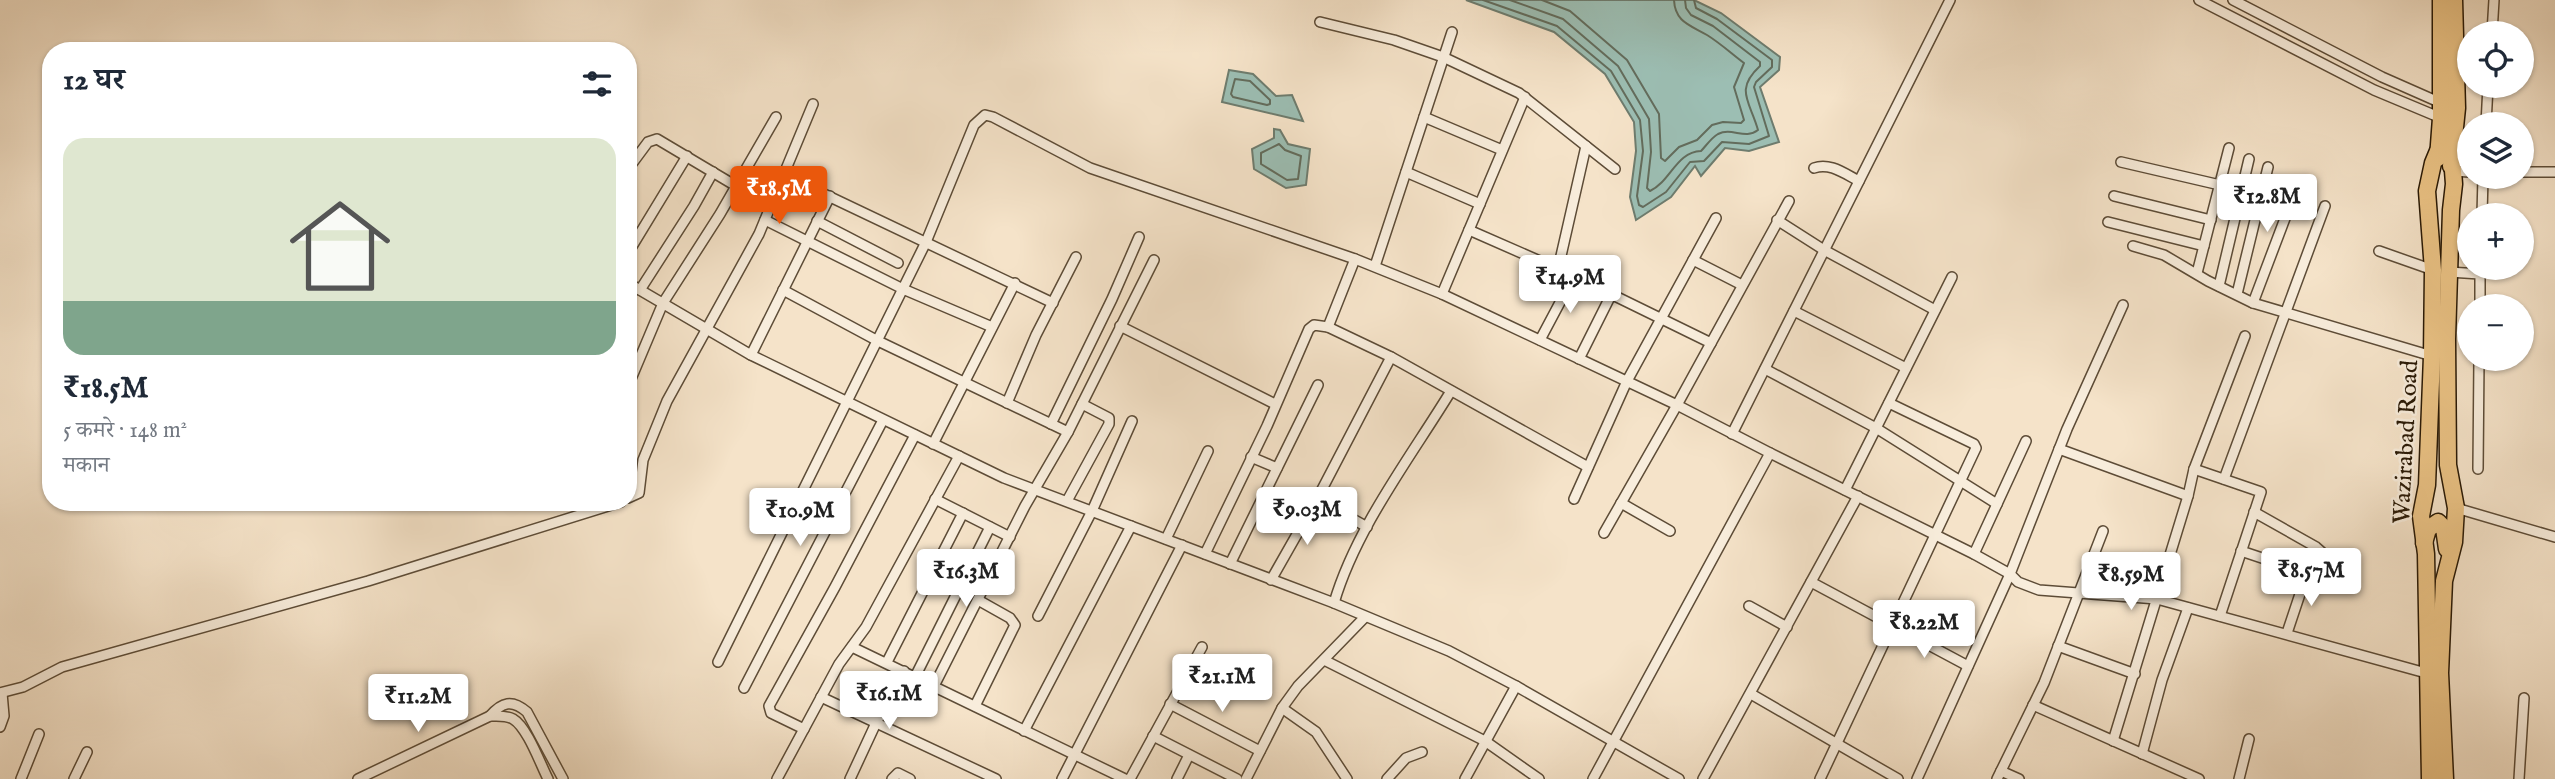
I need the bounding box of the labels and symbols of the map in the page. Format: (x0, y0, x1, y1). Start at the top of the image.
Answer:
pin: ₹18.5M (722, 166, 836, 226)
pin: ₹12.8M (2210, 174, 2324, 234)
pin: ₹14.9M (1513, 256, 1627, 315)
street label: Wazirabad Road (2387, 359, 2426, 525)
pin: ₹9.03M (1250, 488, 1364, 547)
pin: ₹10.9M (743, 489, 857, 548)
pin: ₹8.57M (2254, 548, 2368, 608)
pin: ₹16.3M (909, 550, 1023, 609)
pin: ₹8.59M (2074, 552, 2188, 612)
pin: ₹8.22M (1867, 600, 1981, 660)
pin: ₹21.1M (1165, 654, 1279, 714)
pin: ₹16.1M (832, 672, 946, 731)
pin: ₹11.2M (361, 674, 475, 734)

